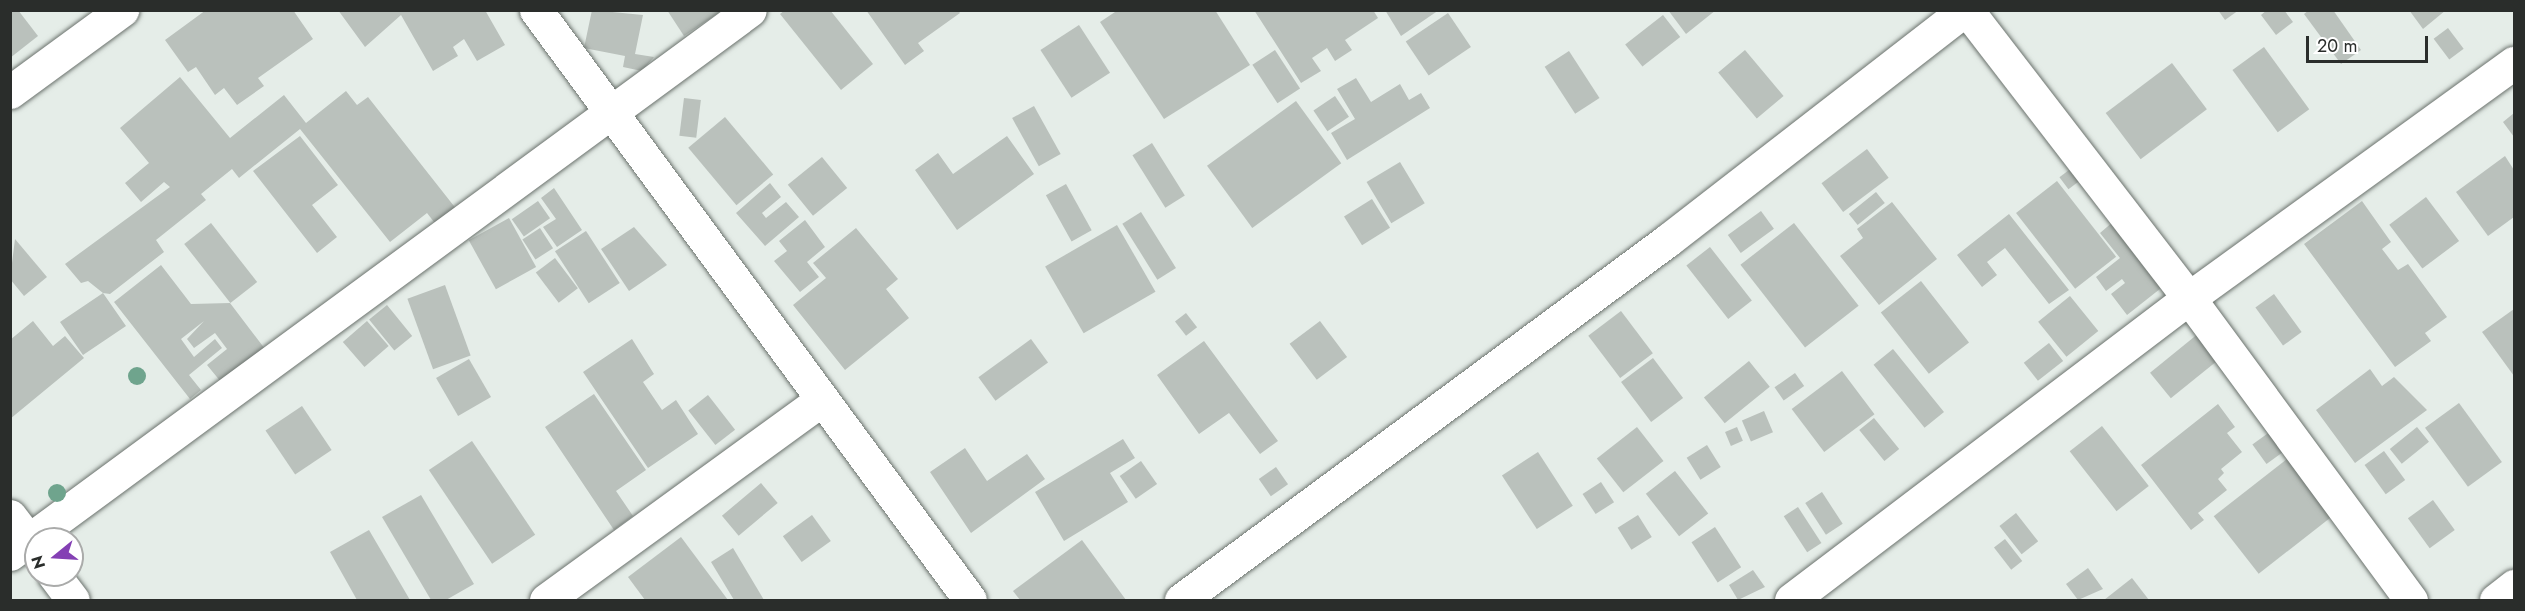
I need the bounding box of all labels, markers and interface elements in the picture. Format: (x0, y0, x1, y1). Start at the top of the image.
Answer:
scale bar (2309, 24, 2430, 62)
text: 20 m (2317, 33, 2357, 59)
north arrow (24, 527, 84, 587)
text: N (25, 552, 51, 572)

